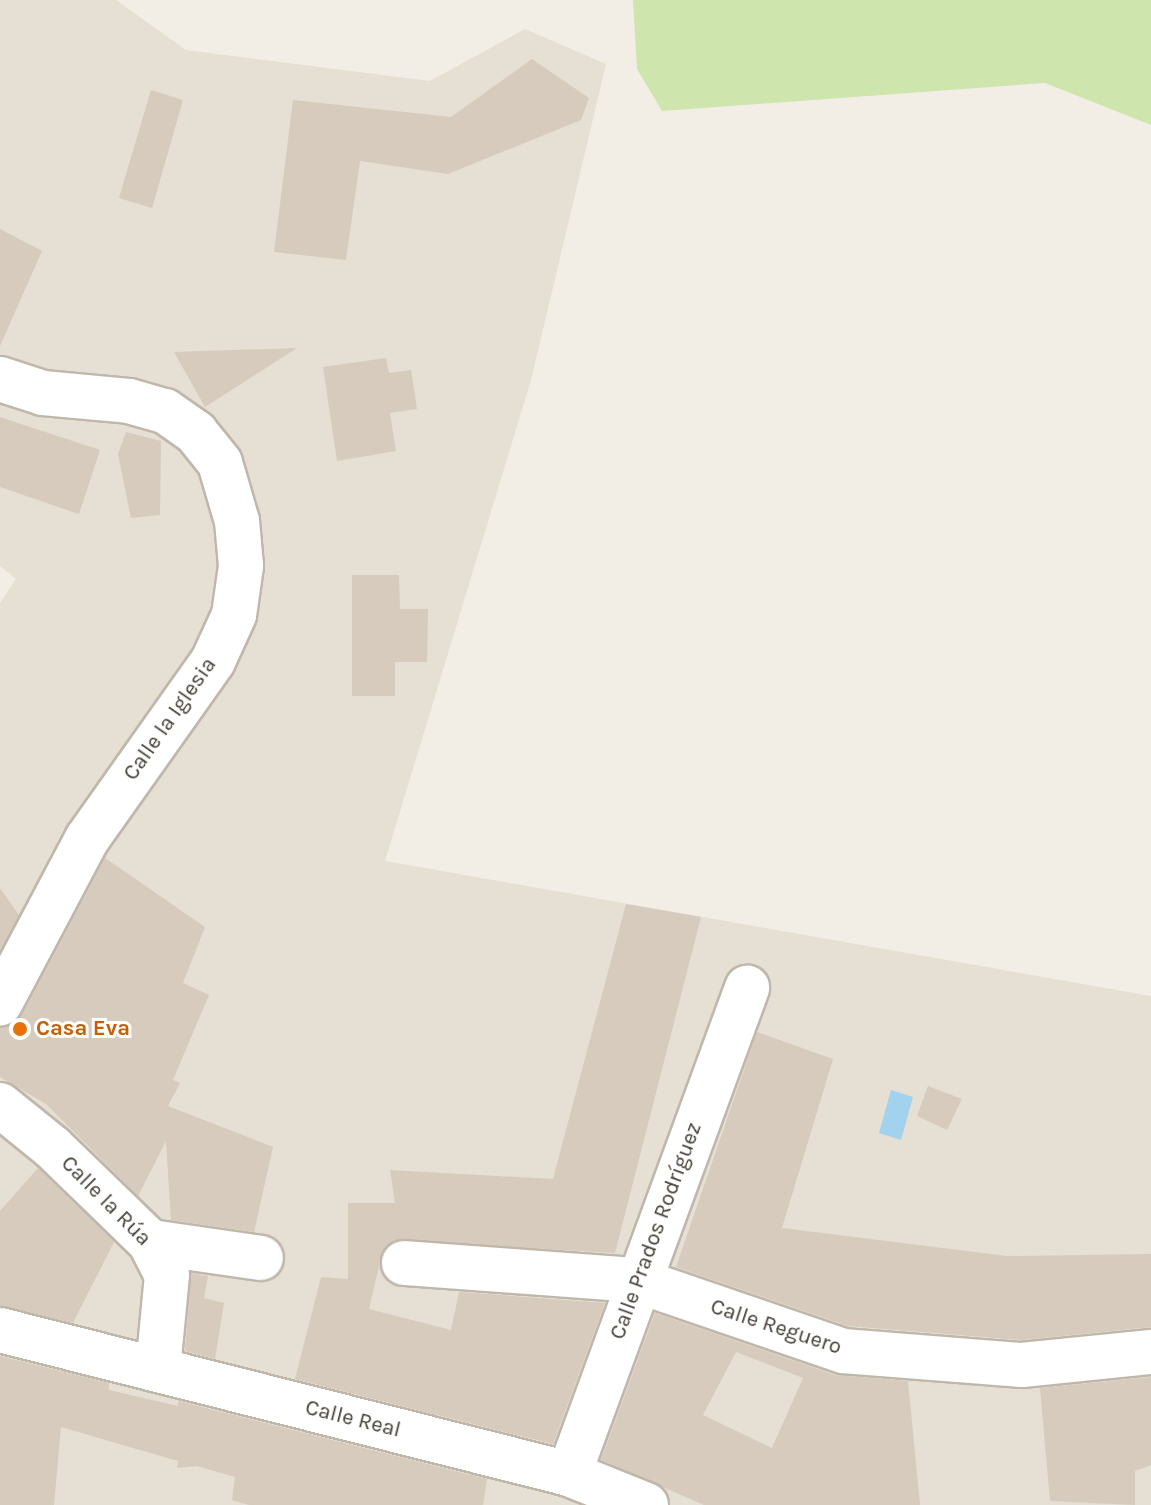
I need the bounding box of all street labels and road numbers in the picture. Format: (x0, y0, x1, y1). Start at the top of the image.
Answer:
street label: Calle la Iglesia (118, 652, 222, 786)
street label: Calle Prados Rodríguez (604, 1119, 708, 1343)
street label: Calle la Rúa (55, 1150, 157, 1252)
street label: Calle Reguero (707, 1293, 845, 1361)
street label: Calle Real (303, 1394, 403, 1444)

